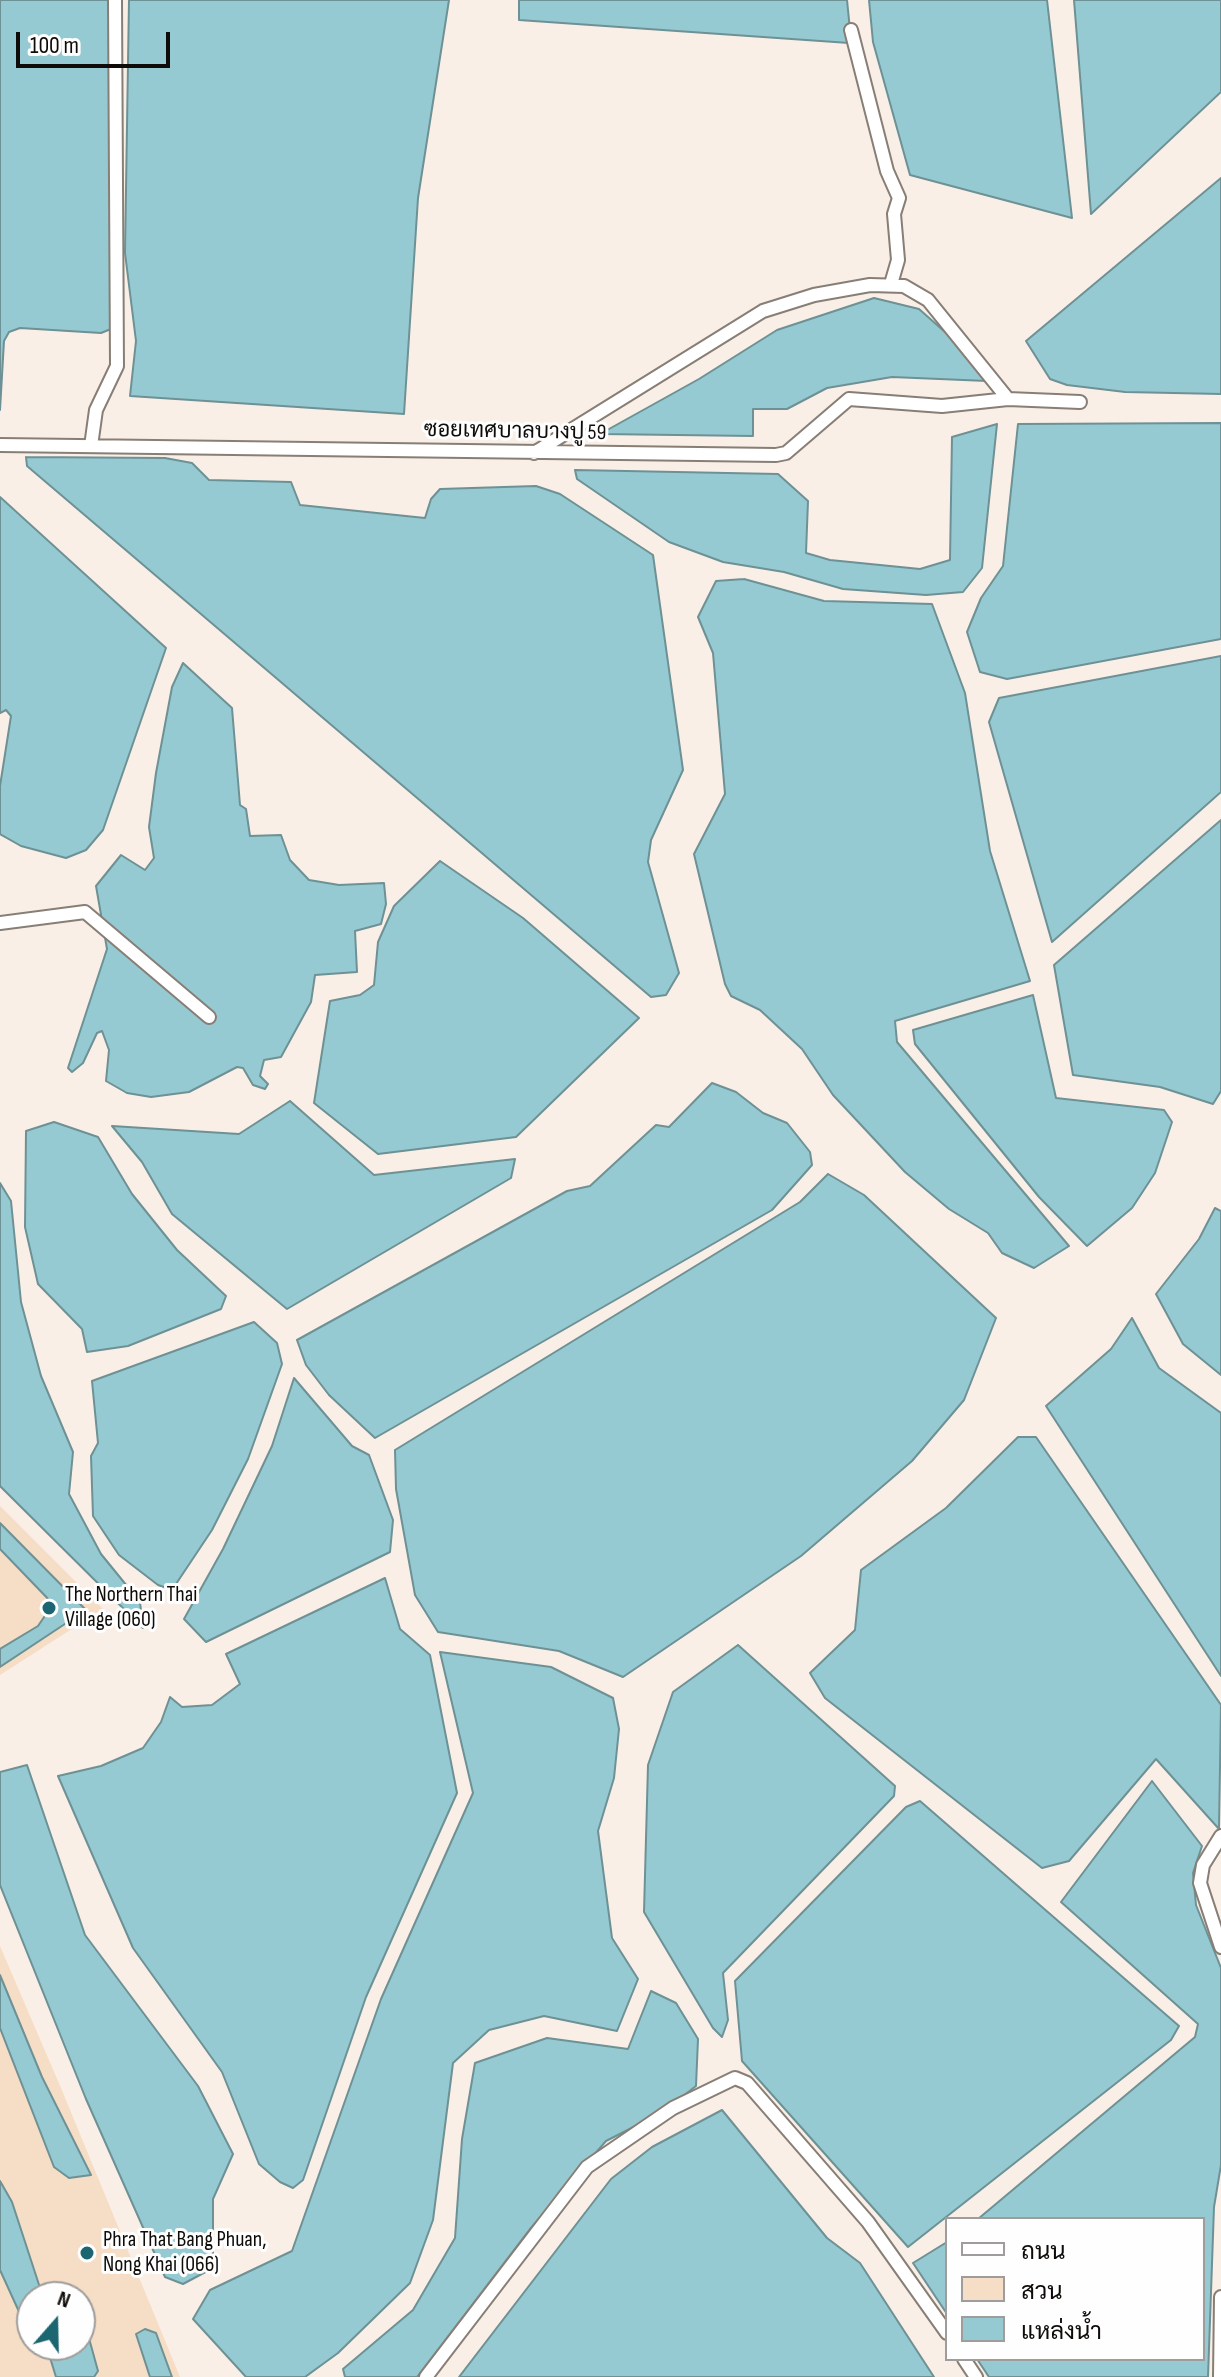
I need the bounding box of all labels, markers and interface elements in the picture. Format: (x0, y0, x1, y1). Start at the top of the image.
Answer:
scale bar (20, 16, 174, 66)
text: 100 m (30, 31, 79, 60)
street label: ซอยเทศบาลบางปู 59 (424, 417, 606, 447)
place label: The Northern Thai Village (060) (65, 1582, 197, 1634)
marker: The Northern Thai Village (060) (40, 1599, 58, 1617)
legend (945, 2217, 1205, 2361)
place label: Phra That Bang Phuan, Nong Khai (066) (103, 2227, 266, 2278)
text: ถนน (1021, 2237, 1066, 2266)
marker: Phra That Bang Phuan, Nong Khai (066) (78, 2244, 96, 2262)
text: สวน (1021, 2277, 1063, 2306)
north arrow (16, 2281, 96, 2361)
text: N (54, 2285, 74, 2315)
text: แหล่งน้ำ (1021, 2317, 1102, 2346)

